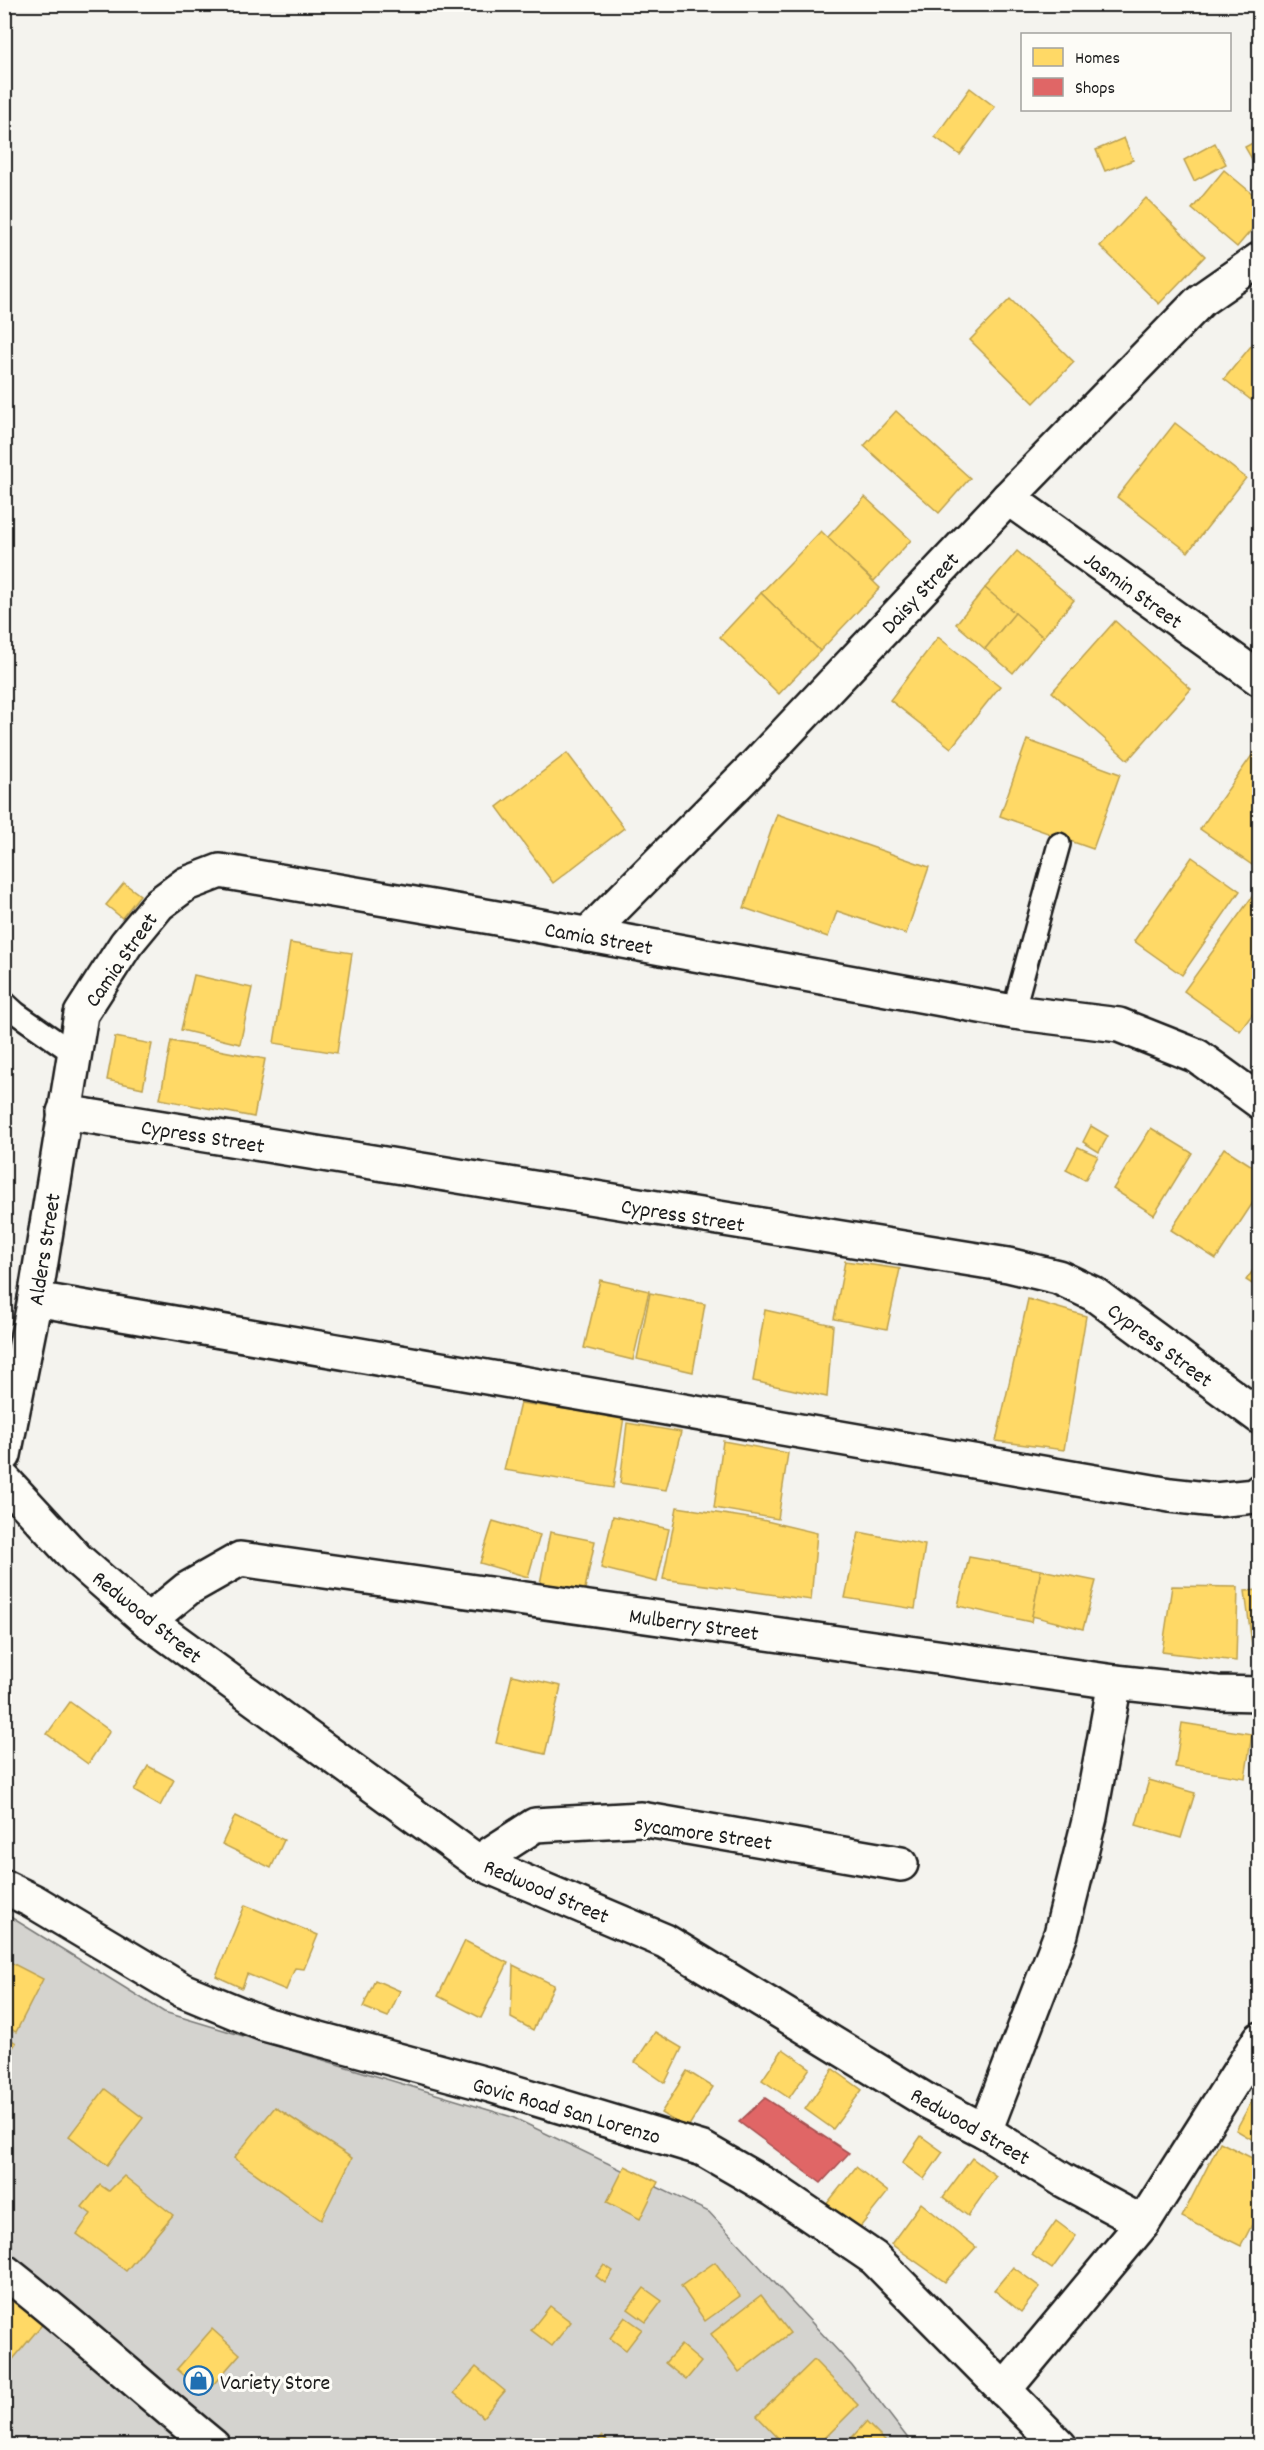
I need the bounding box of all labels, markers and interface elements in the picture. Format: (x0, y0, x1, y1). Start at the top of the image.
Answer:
legend (1021, 33, 1231, 111)
text: Homes (1075, 47, 1120, 72)
text: Shops (1075, 77, 1115, 102)
street label: Jasmin Street (1076, 545, 1188, 638)
street label: Daisy Street (875, 546, 968, 642)
street label: Camia Street (79, 907, 167, 1015)
street label: Camia Street (542, 916, 655, 965)
street label: Cypress Street (138, 1113, 267, 1164)
street label: Alders Street (22, 1191, 71, 1308)
street label: Cypress Street (618, 1192, 747, 1243)
street label: Cypress Street (1100, 1297, 1218, 1397)
street label: Redwood Street (84, 1565, 207, 1673)
street label: Mulberry Street (627, 1602, 760, 1651)
street label: Sycamore Street (632, 1810, 774, 1860)
street label: Redwood Street (478, 1853, 613, 1934)
street label: Govic Road San Lorenzo (468, 2071, 664, 2154)
street label: Redwood Street (904, 2081, 1035, 2175)
shop icon: Variety Store (183, 2365, 215, 2397)
place label: Variety Store (220, 2369, 330, 2400)

